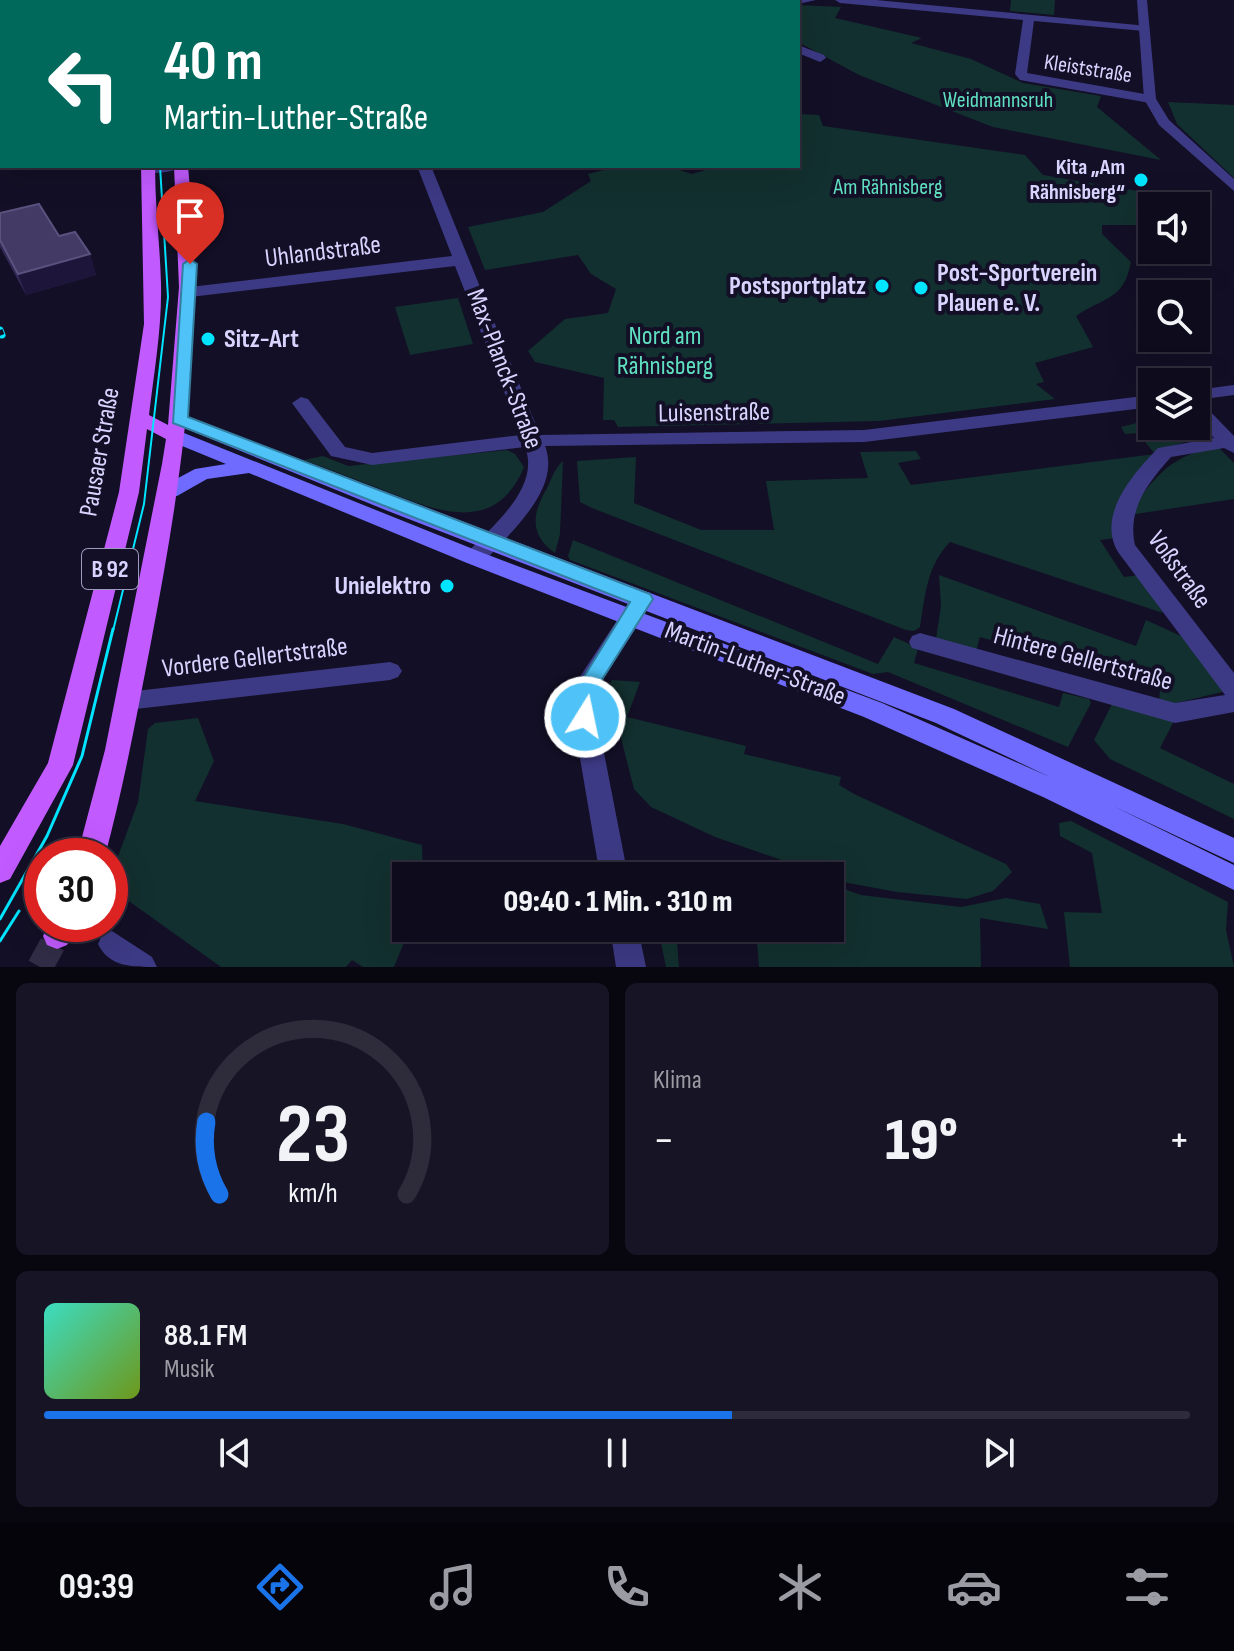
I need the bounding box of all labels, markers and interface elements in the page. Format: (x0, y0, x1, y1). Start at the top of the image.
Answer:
text: 40 m (164, 29, 263, 96)
icon: left (32, 32, 136, 136)
street label: Kleiststraße (1042, 49, 1134, 89)
park label: Weidmannsruh (943, 87, 1053, 114)
text: Martin-Luther-Straße (164, 97, 428, 140)
place label: Kita „Am Rähnisberg“ (1029, 154, 1125, 206)
marker: Kita „Am Rähnisberg“ (1132, 171, 1150, 189)
park label: Am Rähnisberg (832, 174, 943, 201)
pin (156, 182, 224, 264)
map controls (1138, 192, 1210, 440)
button: sound (1138, 192, 1210, 264)
icon: arrive (168, 194, 212, 238)
street label: Uhlandstraße (263, 230, 383, 274)
place label: Post-Sportverein Plauen e. V. (937, 258, 1097, 319)
place label: Postsportplatz (729, 271, 866, 302)
marker: Postsportplatz (873, 277, 891, 295)
marker: Post-Sportverein Plauen e. V. (912, 279, 930, 297)
button: search (1138, 280, 1210, 352)
street label: Max-Planck-Straße (459, 285, 549, 453)
park label: Nord am Rähnisberg (617, 321, 713, 382)
place label: Sitz-Art (224, 324, 299, 355)
marker: Sitz-Art (199, 330, 217, 348)
button: layers (1138, 368, 1210, 440)
street label: Pausaer Straße (73, 385, 127, 519)
street label: Luisenstraße (658, 397, 770, 429)
street label: Voßstraße (1141, 525, 1217, 615)
road number: B 92 (82, 549, 138, 589)
place label: Unielektro (334, 571, 431, 602)
marker: Unielektro (438, 577, 456, 595)
street label: Martin-Luther-Straße (660, 615, 850, 713)
street label: Hintere Gellertstraße (990, 620, 1176, 698)
street label: Vordere Gellertstraße (161, 631, 349, 685)
position arrow (543, 675, 627, 759)
speed limit sign: 30 (24, 838, 128, 942)
text: 09:40 · 1 Min. · 310 m (504, 884, 732, 920)
text: Klima (653, 1065, 702, 1096)
text: 23 (276, 1086, 349, 1186)
text: 19° (885, 1105, 958, 1177)
text: − (653, 1114, 675, 1167)
text: + (1168, 1114, 1190, 1167)
text: km/h (288, 1176, 337, 1211)
text: 88.1 FM (164, 1318, 247, 1354)
text: Musik (164, 1354, 214, 1385)
icon: previous (213, 1431, 257, 1475)
icon: pause (595, 1431, 639, 1475)
icon: next (977, 1431, 1021, 1475)
icon: directions (252, 1559, 308, 1615)
icon: music (425, 1559, 481, 1615)
icon: phone (599, 1559, 655, 1615)
icon: climate (772, 1559, 828, 1615)
icon: car (946, 1559, 1002, 1615)
icon: filters (1119, 1559, 1175, 1615)
text: 09:39 (59, 1566, 134, 1609)

